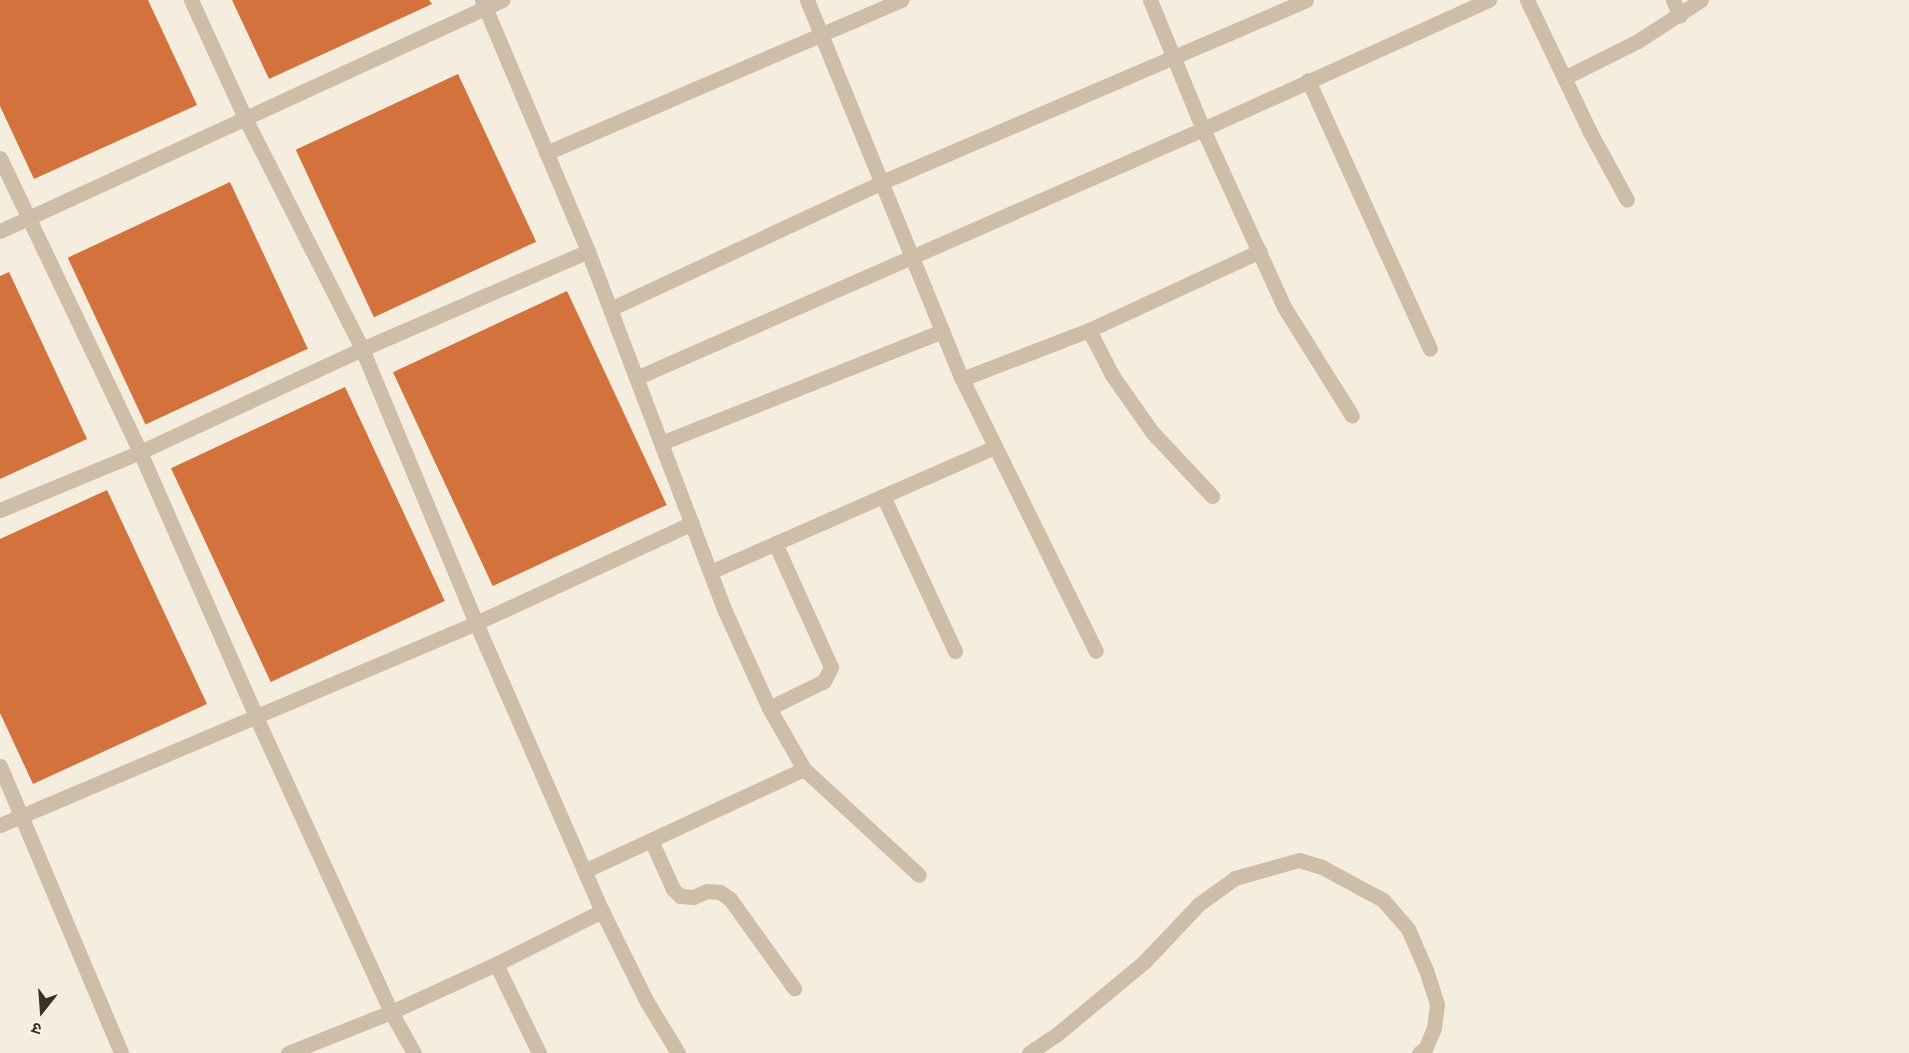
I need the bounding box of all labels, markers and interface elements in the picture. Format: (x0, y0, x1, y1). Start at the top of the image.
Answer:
north arrow (12, 981, 72, 1041)
text: उ (29, 1018, 44, 1039)

